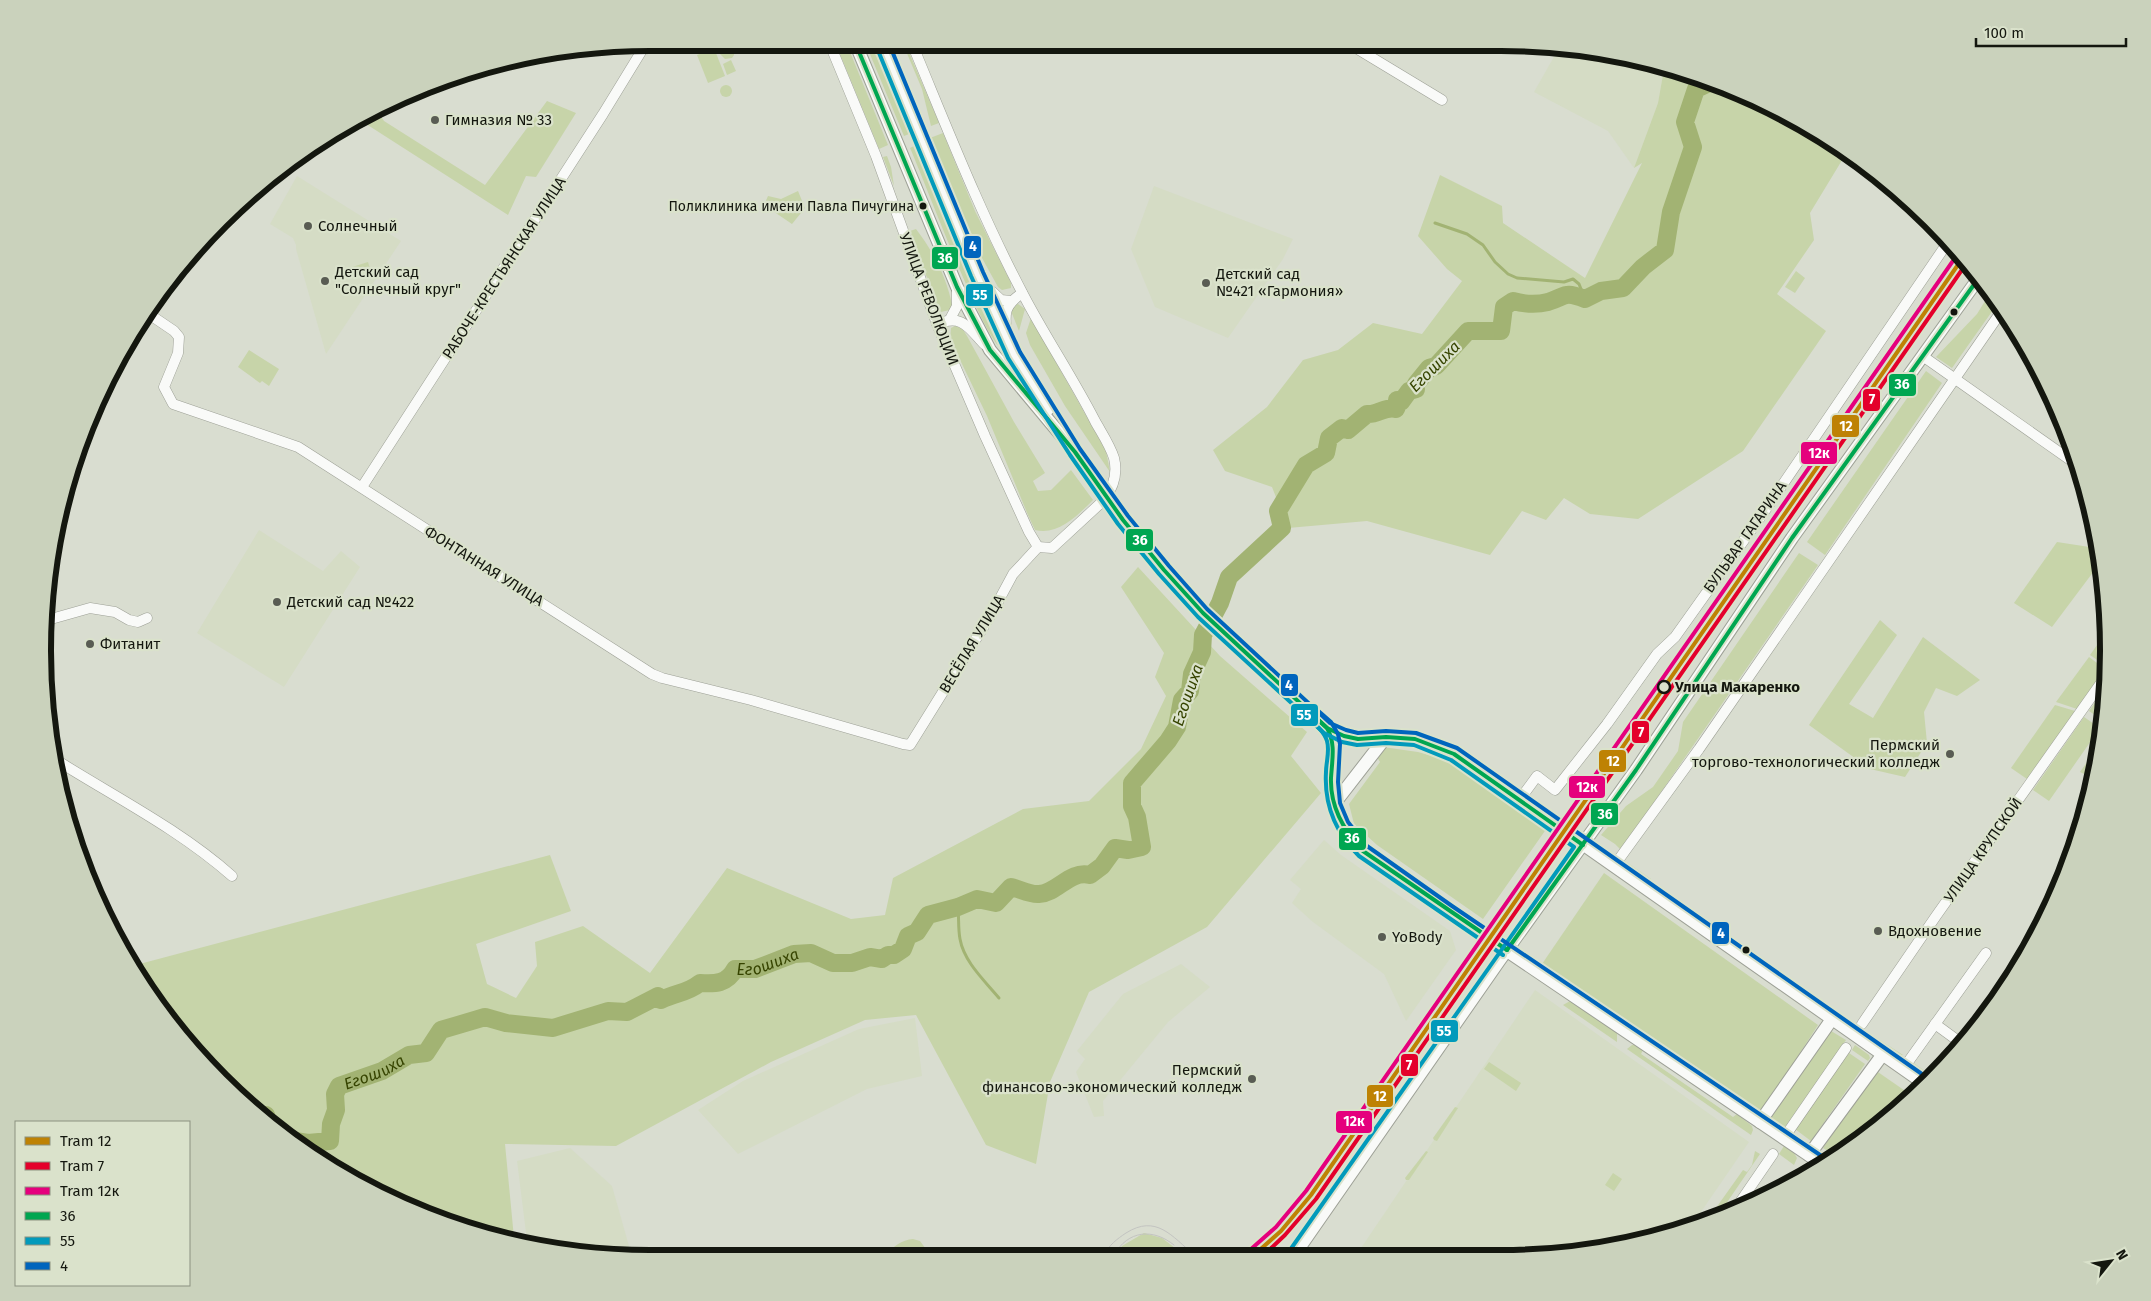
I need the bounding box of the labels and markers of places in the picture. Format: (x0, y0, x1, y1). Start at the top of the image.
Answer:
place label: Гимназия № 33 (445, 111, 552, 129)
marker: Гимназия № 33 (429, 114, 441, 126)
place label: Поликлиника имени Павла Пичугина (668, 198, 914, 215)
marker: Поликлиника имени Павла Пичугина (918, 201, 928, 211)
place label: Солнечный (318, 217, 398, 235)
marker: Солнечный (302, 220, 314, 232)
place label: Детский сад "Солнечный круг" (334, 263, 461, 298)
place label: Детский сад №421 «Гармония» (1215, 265, 1343, 300)
marker: Детский сад "Солнечный круг" (319, 275, 331, 287)
marker: Детский сад №421 «Гармония» (1200, 277, 1212, 289)
unlabelled marker (1949, 307, 1959, 317)
place label: Детский сад №422 (286, 593, 414, 611)
marker: Детский сад №422 (271, 596, 283, 608)
place label: Фитанит (100, 635, 161, 653)
marker: Фитанит (84, 638, 96, 650)
place label: Улица Макаренко (1674, 678, 1800, 696)
marker: Улица Макаренко (1657, 680, 1671, 694)
place label: Пермский торгово-технологический колледж (1692, 736, 1940, 771)
marker: Пермский торгово-технологический колледж (1944, 748, 1956, 760)
place label: Вдохновение (1888, 922, 1982, 940)
marker: Вдохновение (1872, 925, 1884, 937)
place label: YoBody (1392, 928, 1443, 946)
marker: YoBody (1376, 931, 1388, 943)
unlabelled marker (1741, 945, 1751, 955)
place label: Пермский финансово-экономический колледж (982, 1061, 1242, 1096)
marker: Пермский финансово-экономический колледж (1246, 1073, 1258, 1085)

